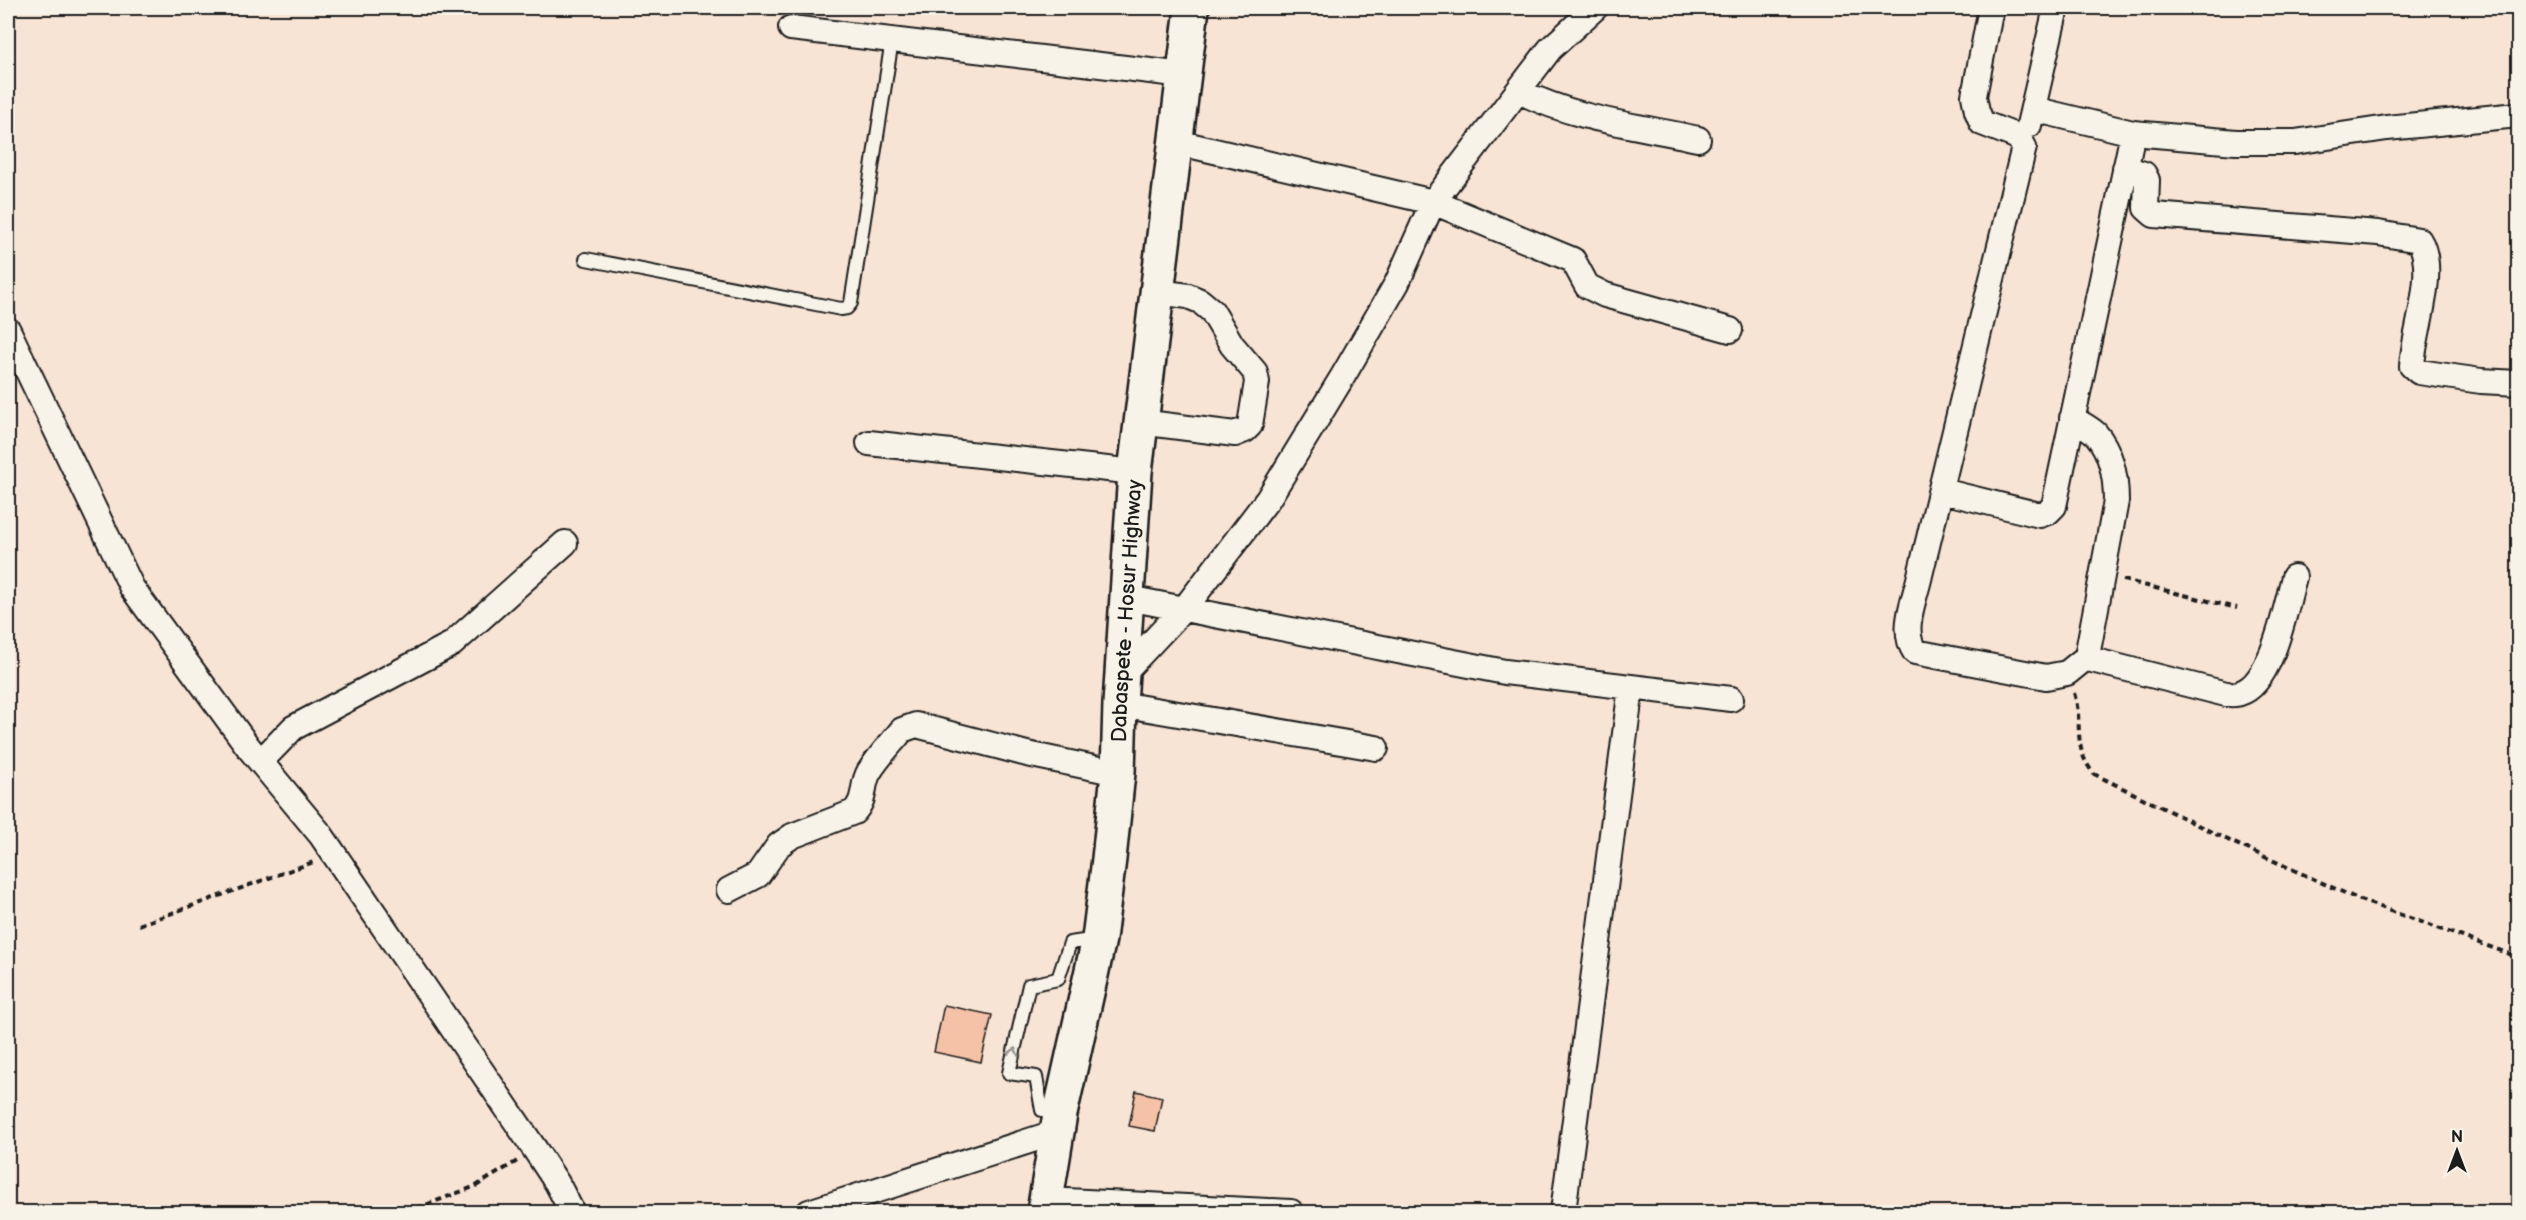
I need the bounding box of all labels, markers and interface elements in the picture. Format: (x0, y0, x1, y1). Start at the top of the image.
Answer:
street label: Dabaspete - Hosur Highway (1107, 478, 1148, 743)
one-way arrow (1006, 1047, 1019, 1057)
north arrow (2427, 1121, 2487, 1181)
text: N (2451, 1128, 2463, 1147)

